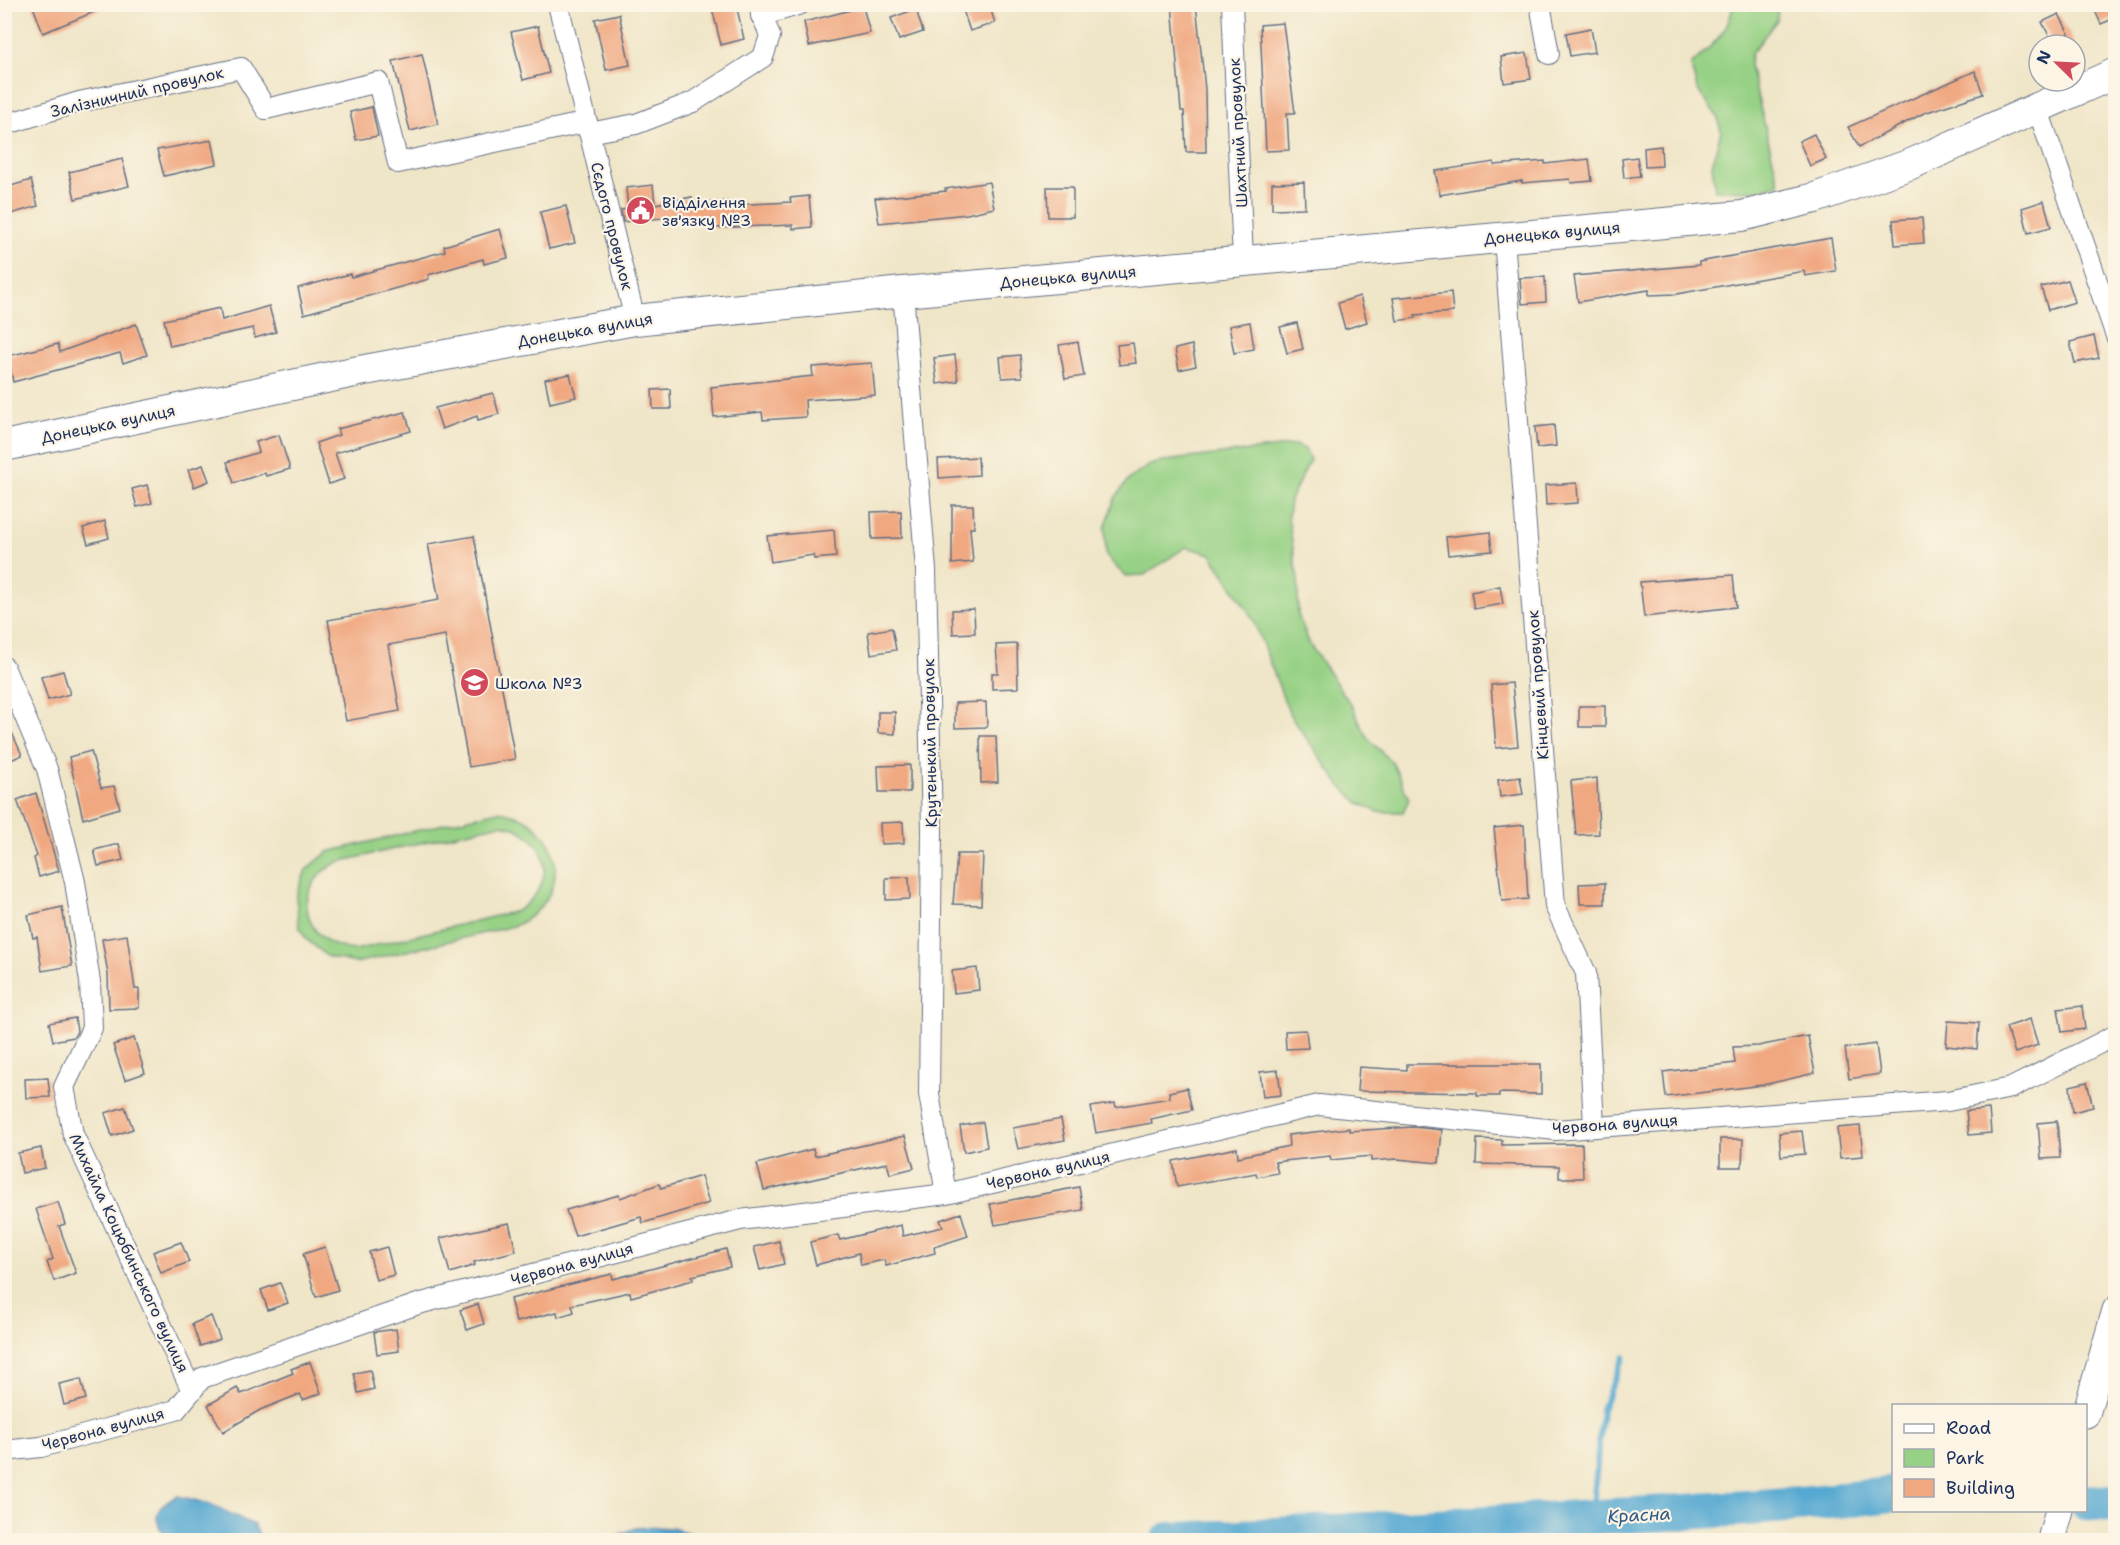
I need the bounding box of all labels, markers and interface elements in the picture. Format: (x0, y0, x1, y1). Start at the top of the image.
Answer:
north arrow (2027, 33, 2087, 93)
text: N (2032, 47, 2056, 67)
street label: Шахтний провулок (1224, 57, 1252, 208)
street label: Залізничний провулок (48, 62, 226, 122)
street label: Сєдого провулок (586, 160, 638, 293)
place label: Відділення зв'язку №3 (662, 192, 751, 231)
public building icon: Відділення зв'язку №3 (625, 195, 657, 227)
street label: Донецька вулиця (1483, 217, 1621, 249)
street label: Донецька вулиця (999, 261, 1137, 293)
street label: Донецька вулиця (516, 308, 654, 352)
street label: Донецька вулиця (39, 399, 177, 449)
street label: Кінцевий провулок (1522, 609, 1554, 761)
street label: Крутенький провулок (918, 658, 942, 828)
school or university icon: Школа №3 (458, 667, 490, 699)
place label: Школа №3 (495, 673, 583, 694)
street label: Червона вулиця (1551, 1109, 1679, 1139)
street label: Михайла Коцюбинського вулиця (64, 1130, 194, 1376)
street label: Червона вулиця (984, 1146, 1112, 1194)
street label: Червона вулиця (508, 1238, 636, 1290)
street label: Червона вулиця (39, 1403, 167, 1455)
legend (1892, 1404, 2087, 1512)
text: Road (1946, 1416, 1991, 1440)
text: Park (1946, 1446, 1985, 1470)
text: Building (1946, 1476, 2015, 1500)
water label: Красна (1607, 1501, 1671, 1529)

